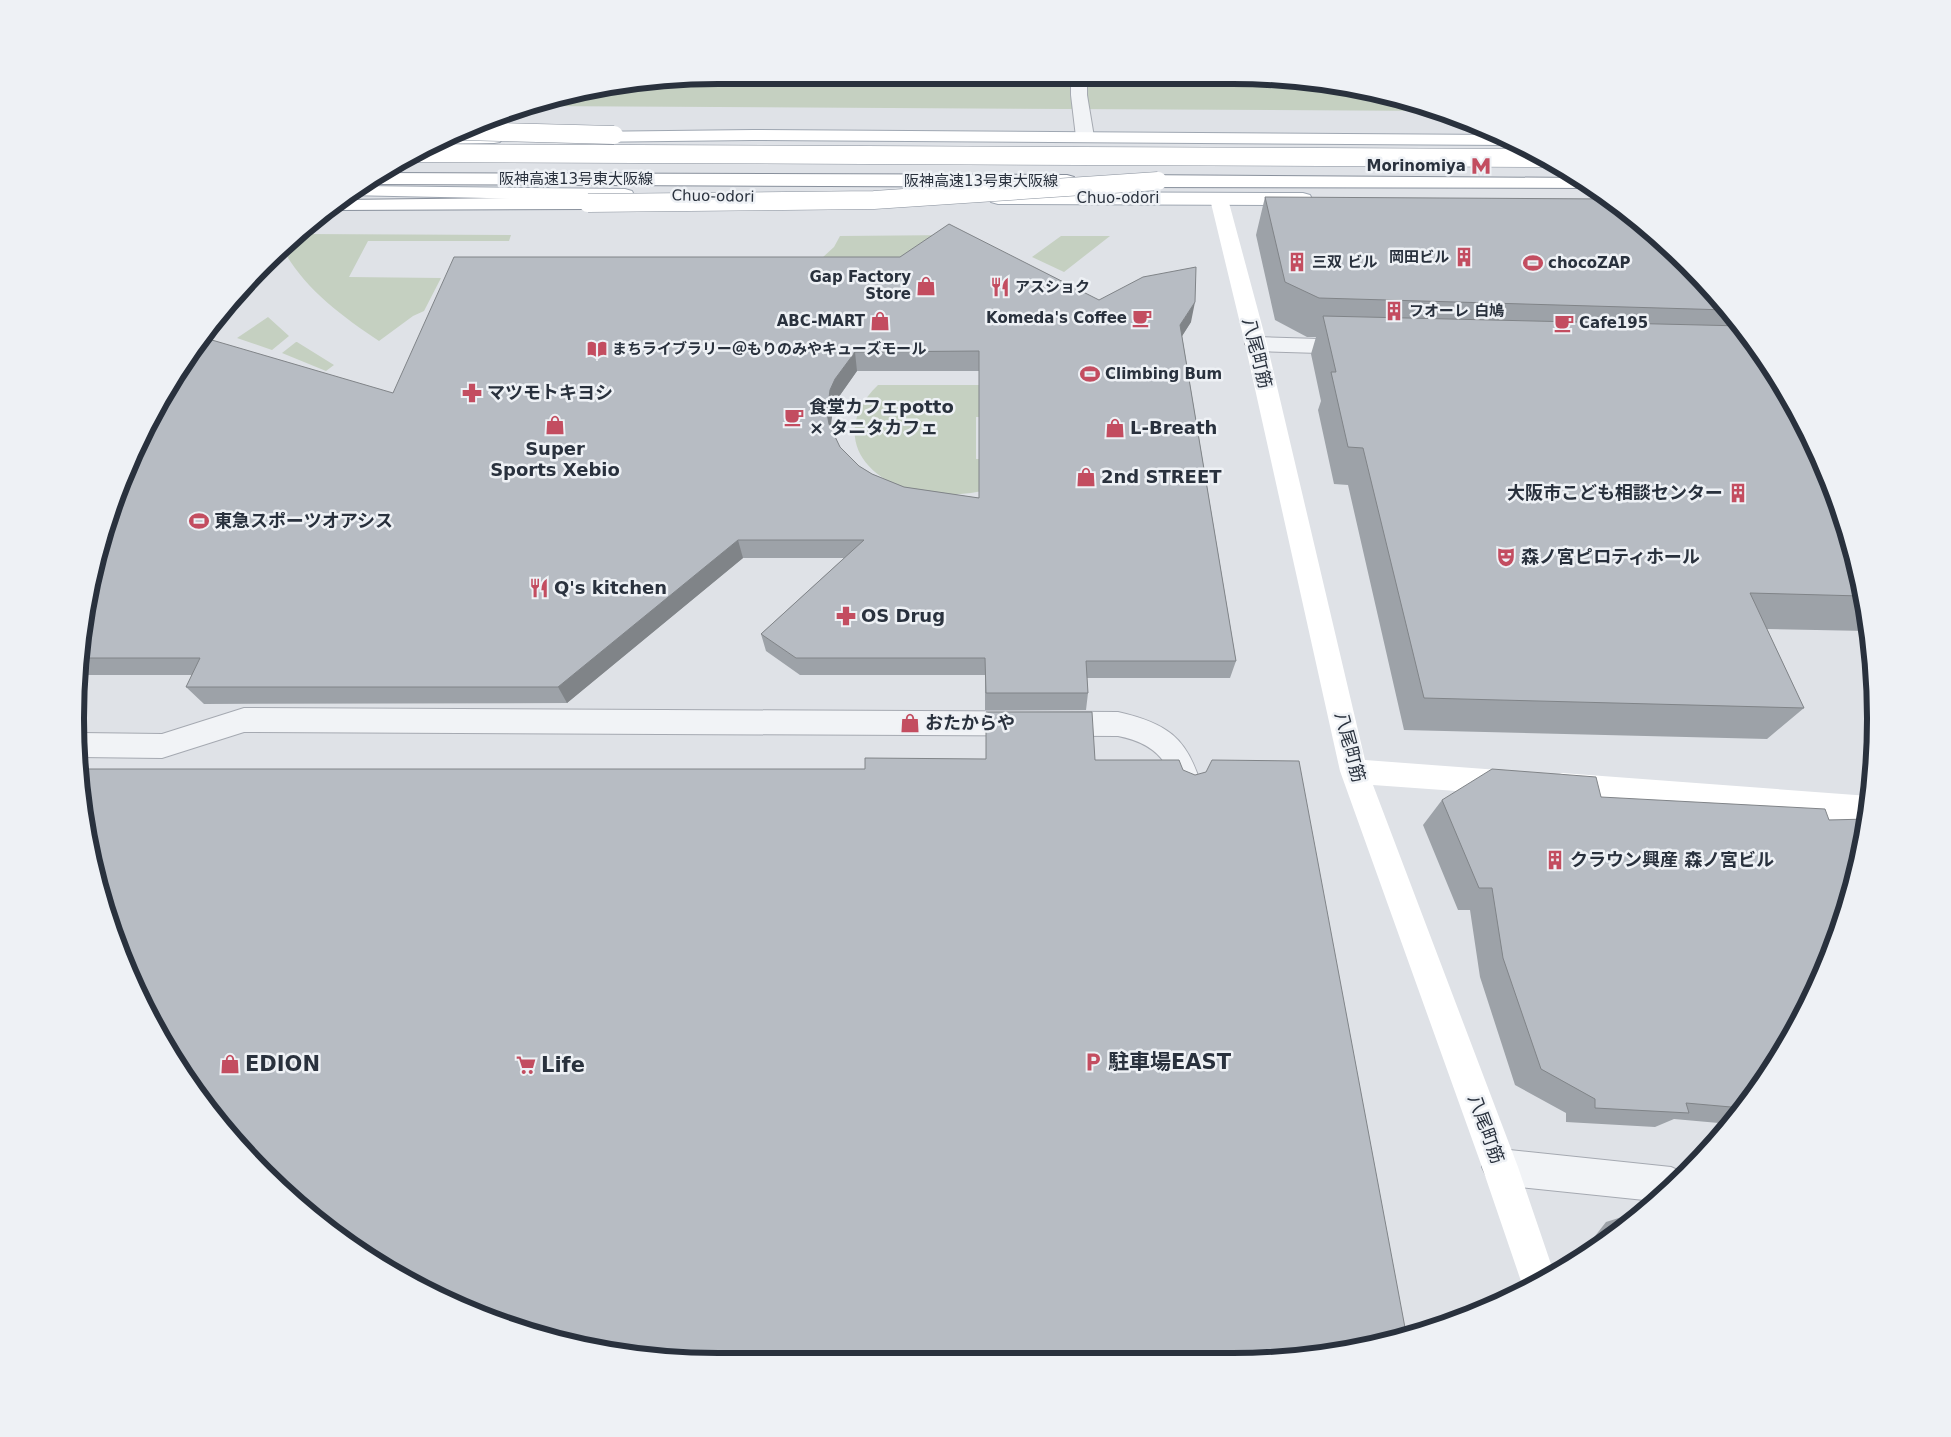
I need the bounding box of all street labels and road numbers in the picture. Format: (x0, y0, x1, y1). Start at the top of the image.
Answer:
street label: 阪神高速13号東大阪線 (499, 170, 653, 188)
street label: 阪神高速13号東大阪線 (904, 172, 1058, 190)
street label: Chuo-odori (671, 186, 755, 206)
street label: Chuo-odori (1077, 189, 1159, 207)
street label: 八尾町筋 (1239, 315, 1276, 390)
street label: 八尾町筋 (1331, 709, 1370, 784)
street label: 八尾町筋 (1464, 1091, 1509, 1166)

